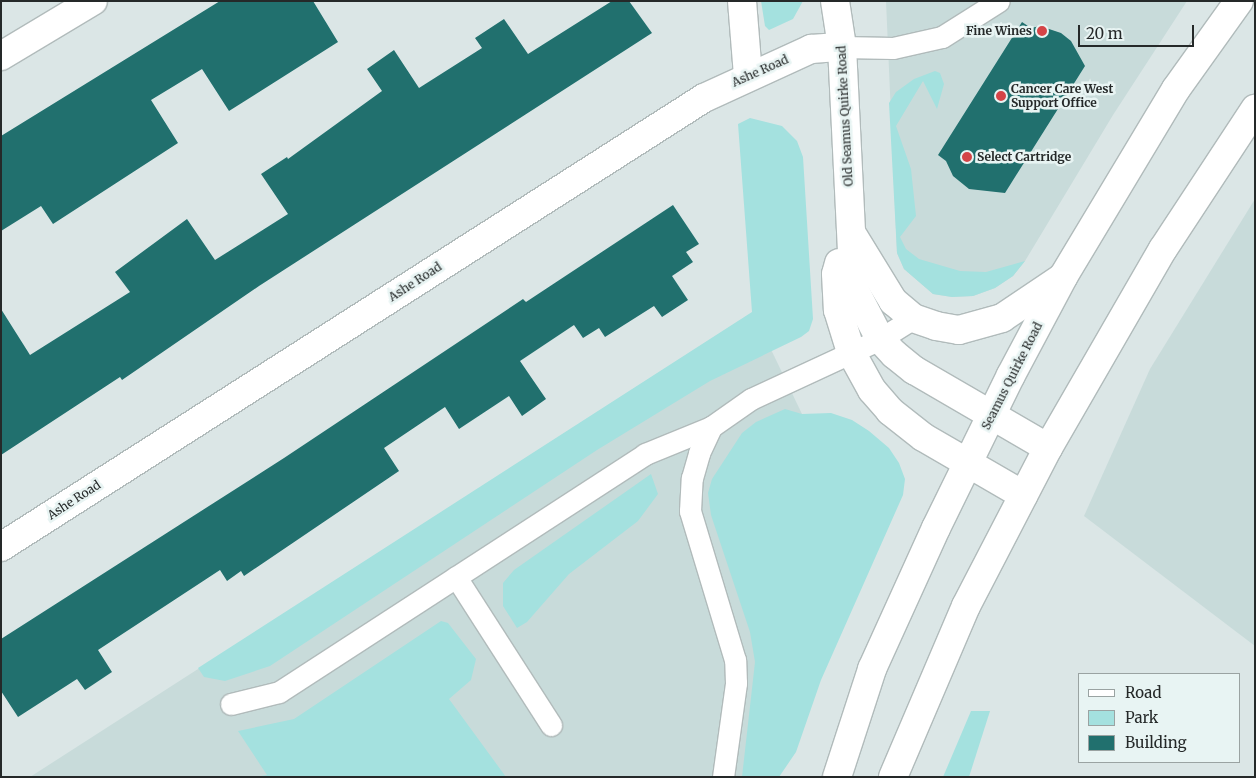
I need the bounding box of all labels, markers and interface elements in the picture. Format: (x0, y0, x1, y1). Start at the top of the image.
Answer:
scale bar (1081, 15, 1197, 47)
place label: Fine Wines (966, 24, 1032, 38)
text: 20 m (1086, 24, 1123, 43)
marker: Fine Wines (1036, 25, 1048, 37)
street label: Old Seamus Quirke Road (834, 45, 856, 187)
street label: Ashe Road (729, 52, 791, 90)
place label: Cancer Care West Support Office (1011, 82, 1113, 110)
marker: Cancer Care West Support Office (995, 90, 1007, 102)
place label: Select Cartridge (977, 150, 1071, 164)
marker: Select Cartridge (961, 151, 973, 163)
street label: Ashe Road (386, 260, 444, 304)
street label: Seamus Quirke Road (979, 320, 1045, 432)
street label: Ashe Road (45, 478, 103, 522)
legend (1078, 673, 1241, 763)
text: Road (1125, 683, 1161, 702)
text: Park (1125, 708, 1158, 727)
text: Building (1125, 733, 1187, 752)

